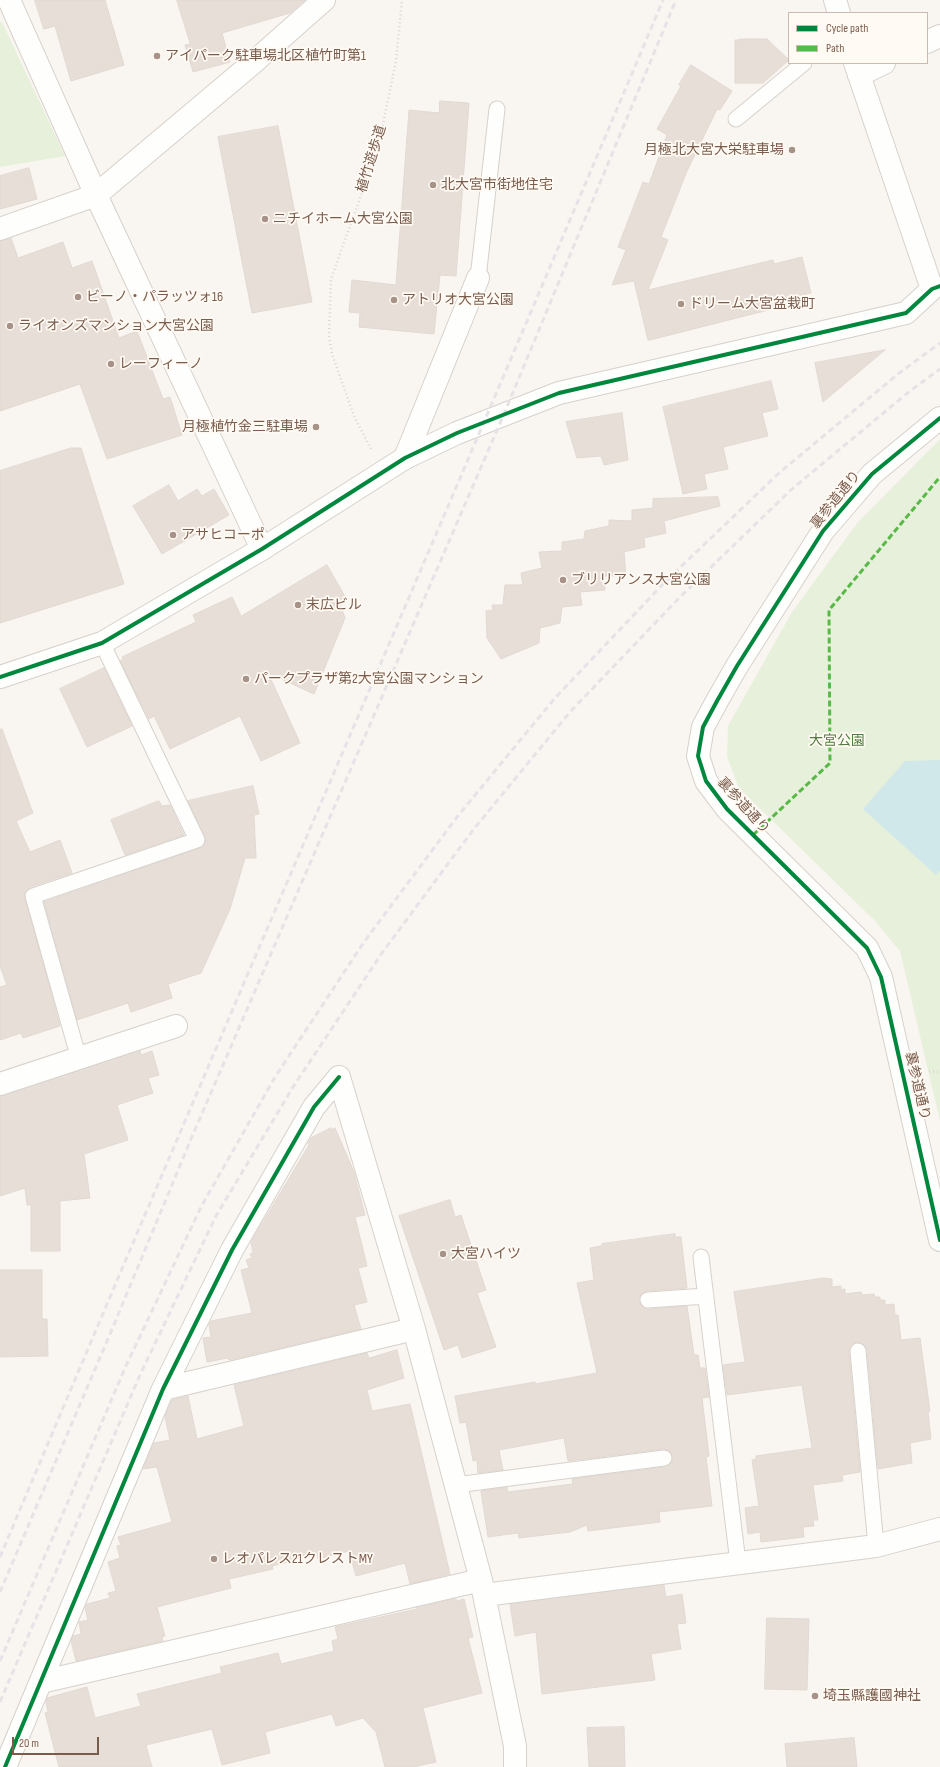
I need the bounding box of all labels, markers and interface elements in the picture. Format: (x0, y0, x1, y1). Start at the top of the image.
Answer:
legend (788, 12, 928, 64)
text: Cycle path (826, 21, 868, 36)
text: Path (826, 41, 844, 56)
place label: アイパーク駐車場北区植竹町第1 (165, 48, 366, 64)
marker: アイパーク駐車場北区植竹町第1 (152, 51, 162, 61)
street label: 植竹遊歩道 (354, 123, 390, 195)
place label: 月極北大宮大栄駐車場 (644, 142, 784, 158)
marker: 月極北大宮大栄駐車場 (787, 145, 797, 155)
place label: 北大宮市街地住宅 (441, 177, 553, 193)
marker: 北大宮市街地住宅 (428, 180, 438, 190)
place label: ニチイホーム大宮公園 (273, 211, 413, 227)
marker: ニチイホーム大宮公園 (260, 214, 270, 224)
place label: ビーノ・パラッツォ16 (86, 289, 223, 305)
marker: ビーノ・パラッツォ16 (73, 292, 83, 302)
place label: アトリオ大宮公園 (402, 292, 514, 308)
marker: アトリオ大宮公園 (389, 295, 399, 305)
place label: ドリーム大宮盆栽町 (689, 296, 815, 312)
marker: ドリーム大宮盆栽町 (676, 299, 686, 309)
place label: ライオンズマンション大宮公園 (18, 318, 214, 334)
marker: ライオンズマンション大宮公園 (5, 321, 15, 331)
place label: レーフィーノ (119, 356, 203, 372)
marker: レーフィーノ (106, 359, 116, 369)
place label: 月極植竹金三駐車場 (182, 419, 308, 435)
marker: 月極植竹金三駐車場 (311, 422, 321, 432)
street label: 裏参道通り (807, 468, 865, 532)
place label: アサヒコーポ (181, 527, 265, 543)
marker: アサヒコーポ (168, 530, 178, 540)
place label: ブリリアンス大宮公園 (571, 572, 711, 588)
marker: ブリリアンス大宮公園 (558, 575, 568, 585)
place label: 末広ビル (306, 597, 362, 613)
marker: 末広ビル (293, 600, 303, 610)
place label: パークプラザ第2大宮公園マンション (254, 671, 484, 687)
marker: パークプラザ第2大宮公園マンション (241, 674, 251, 684)
park label: 大宮公園 (809, 733, 865, 749)
street label: 裏参道通り (713, 774, 773, 838)
street label: 裏参道通り (901, 1050, 933, 1122)
place label: 大宮ハイツ (451, 1246, 521, 1262)
marker: 大宮ハイツ (438, 1249, 448, 1259)
place label: レオパレス21クレストMY (222, 1551, 373, 1567)
marker: レオパレス21クレストMY (209, 1554, 219, 1564)
place label: 埼玉縣護國神社 (823, 1688, 921, 1704)
marker: 埼玉縣護國神社 (810, 1691, 820, 1701)
scale bar (14, 1729, 101, 1755)
text: 20 m (19, 1736, 39, 1751)

